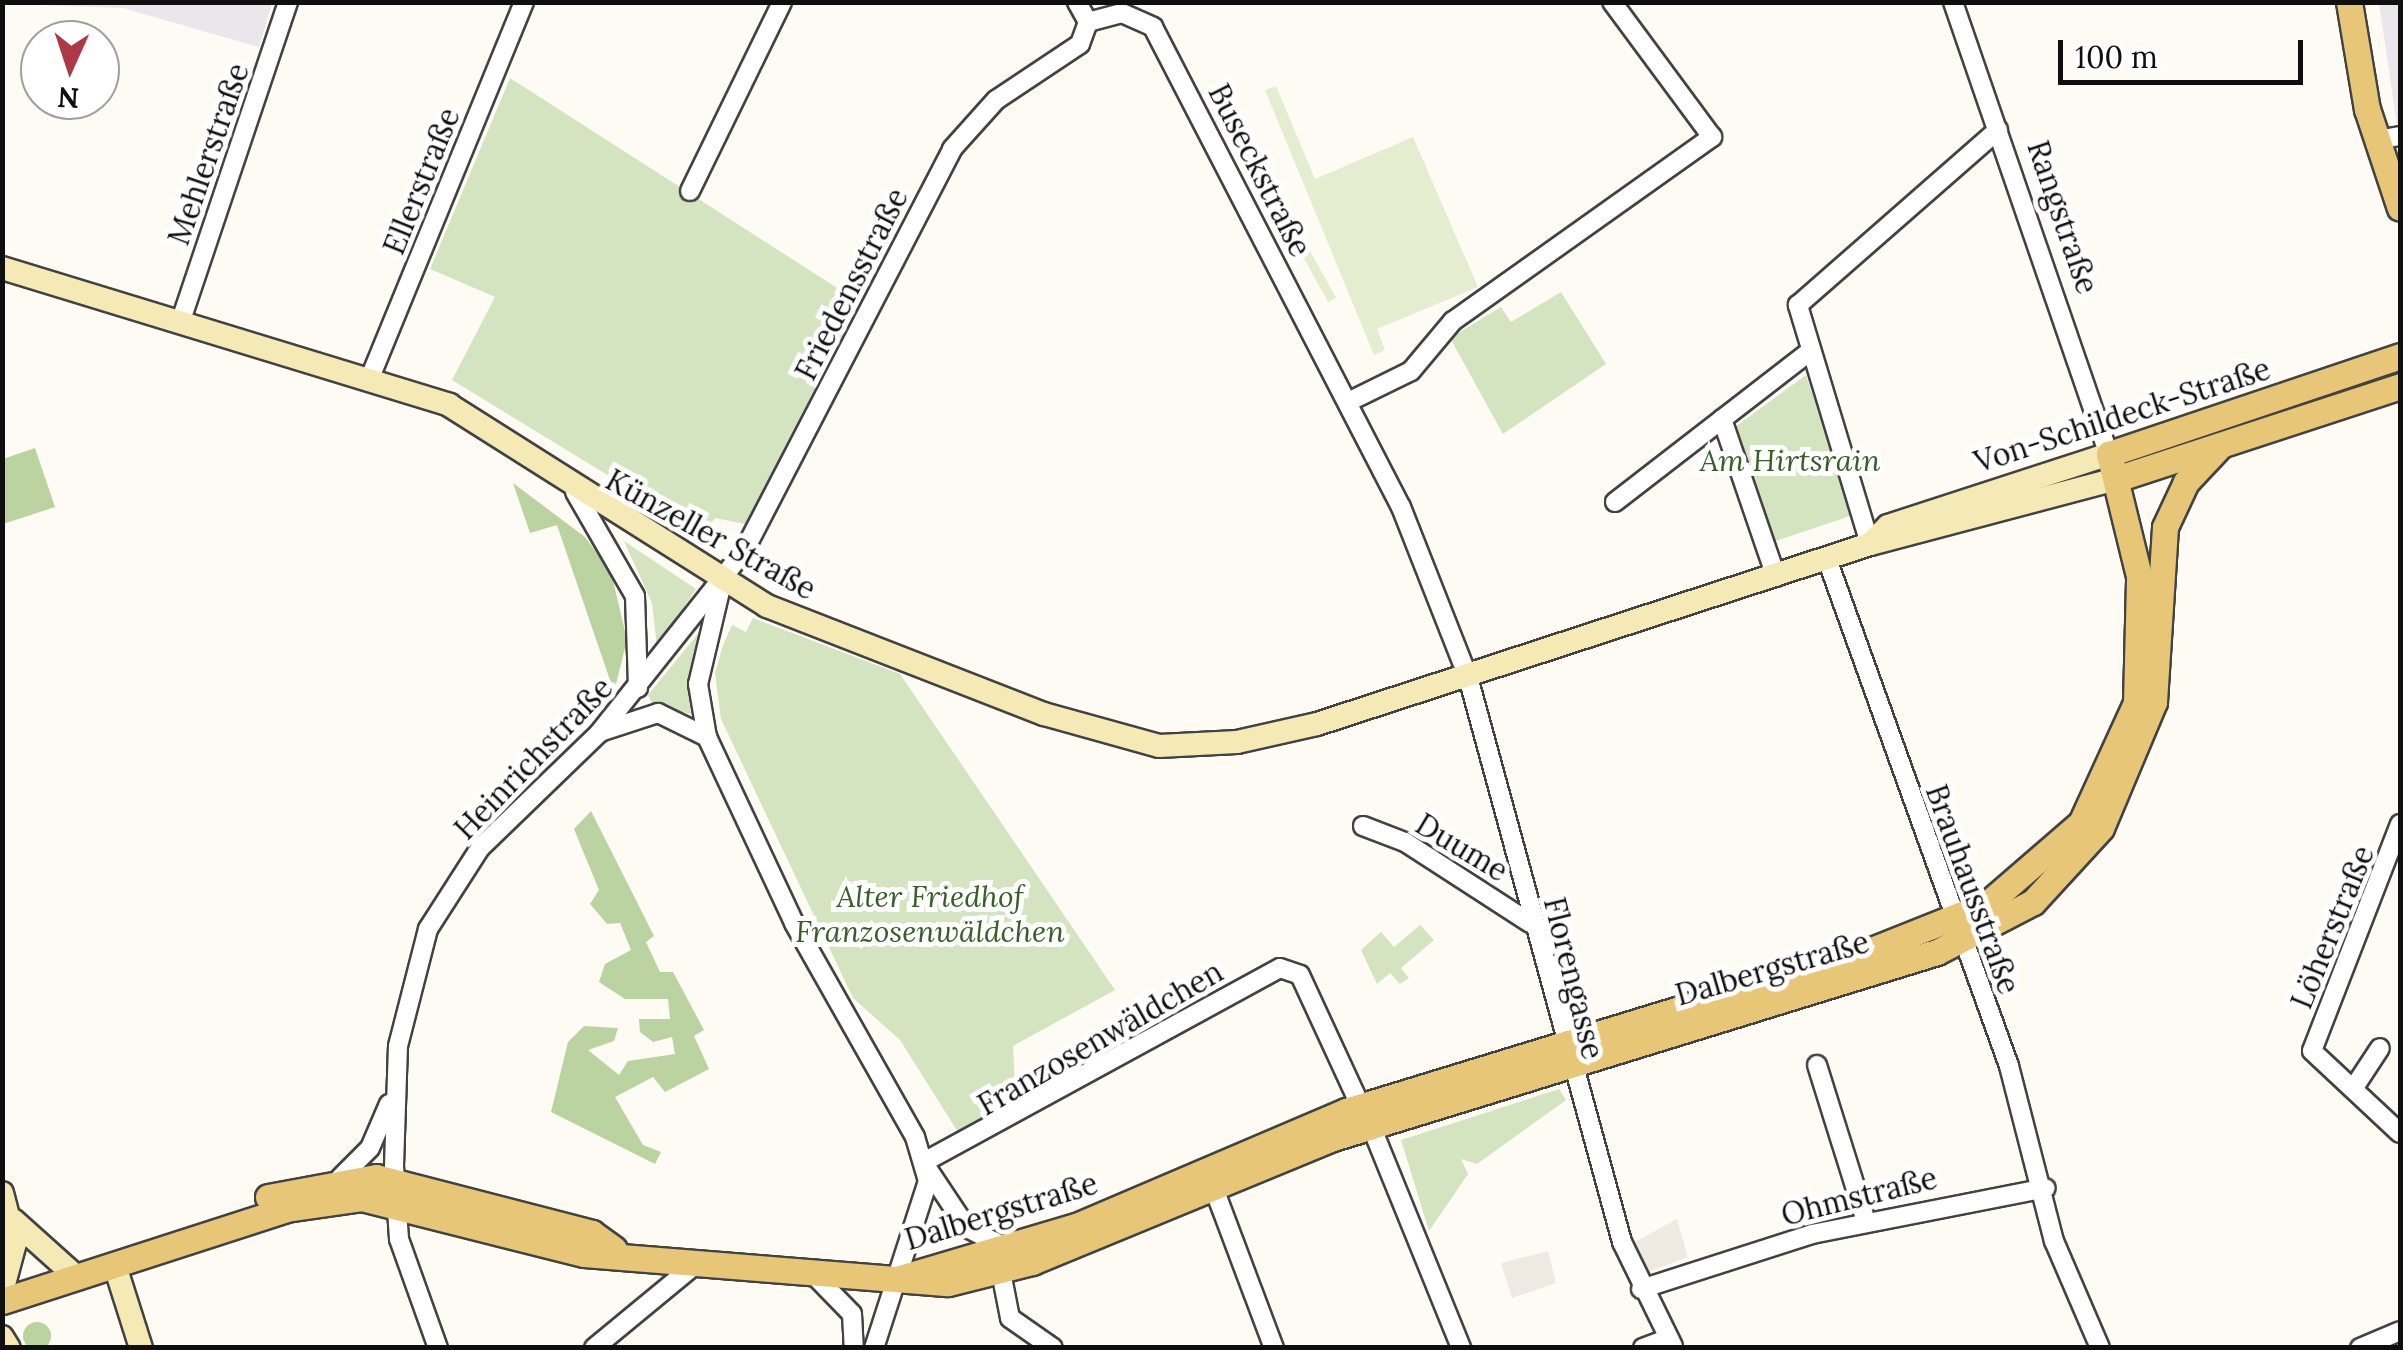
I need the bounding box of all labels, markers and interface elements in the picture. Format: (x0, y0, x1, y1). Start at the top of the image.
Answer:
north arrow (20, 20, 120, 120)
scale bar (2063, 20, 2308, 82)
text: 100 m (2075, 38, 2158, 76)
street label: Mehlerstraße (160, 59, 256, 249)
street label: Buseckstraße (1201, 78, 1319, 262)
text: N (57, 79, 80, 117)
street label: Ellerstraße (375, 103, 467, 259)
street label: Rangstraße (2020, 136, 2106, 298)
street label: Friedensstraße (787, 182, 915, 386)
street label: Von-Schildeck-Straße (1969, 350, 2275, 480)
park label: Am Hirtsrain (1700, 442, 1880, 478)
street label: Künzeller Straße (600, 461, 822, 607)
street label: Heinrichstraße (447, 669, 619, 847)
street label: Brauhausstraße (1918, 780, 2028, 998)
street label: Duume (1409, 806, 1515, 888)
street label: Löherstraße (2283, 840, 2381, 1014)
park label: Alter Friedhof Franzosenwäldchen (795, 878, 1065, 948)
street label: Florengasse (1537, 893, 1611, 1063)
street label: Dalbergstraße (1671, 923, 1873, 1013)
street label: Franzosenwäldchen (971, 953, 1229, 1123)
street label: Ohmstraße (1777, 1159, 1941, 1233)
street label: Dalbergstraße (900, 1165, 1102, 1257)

